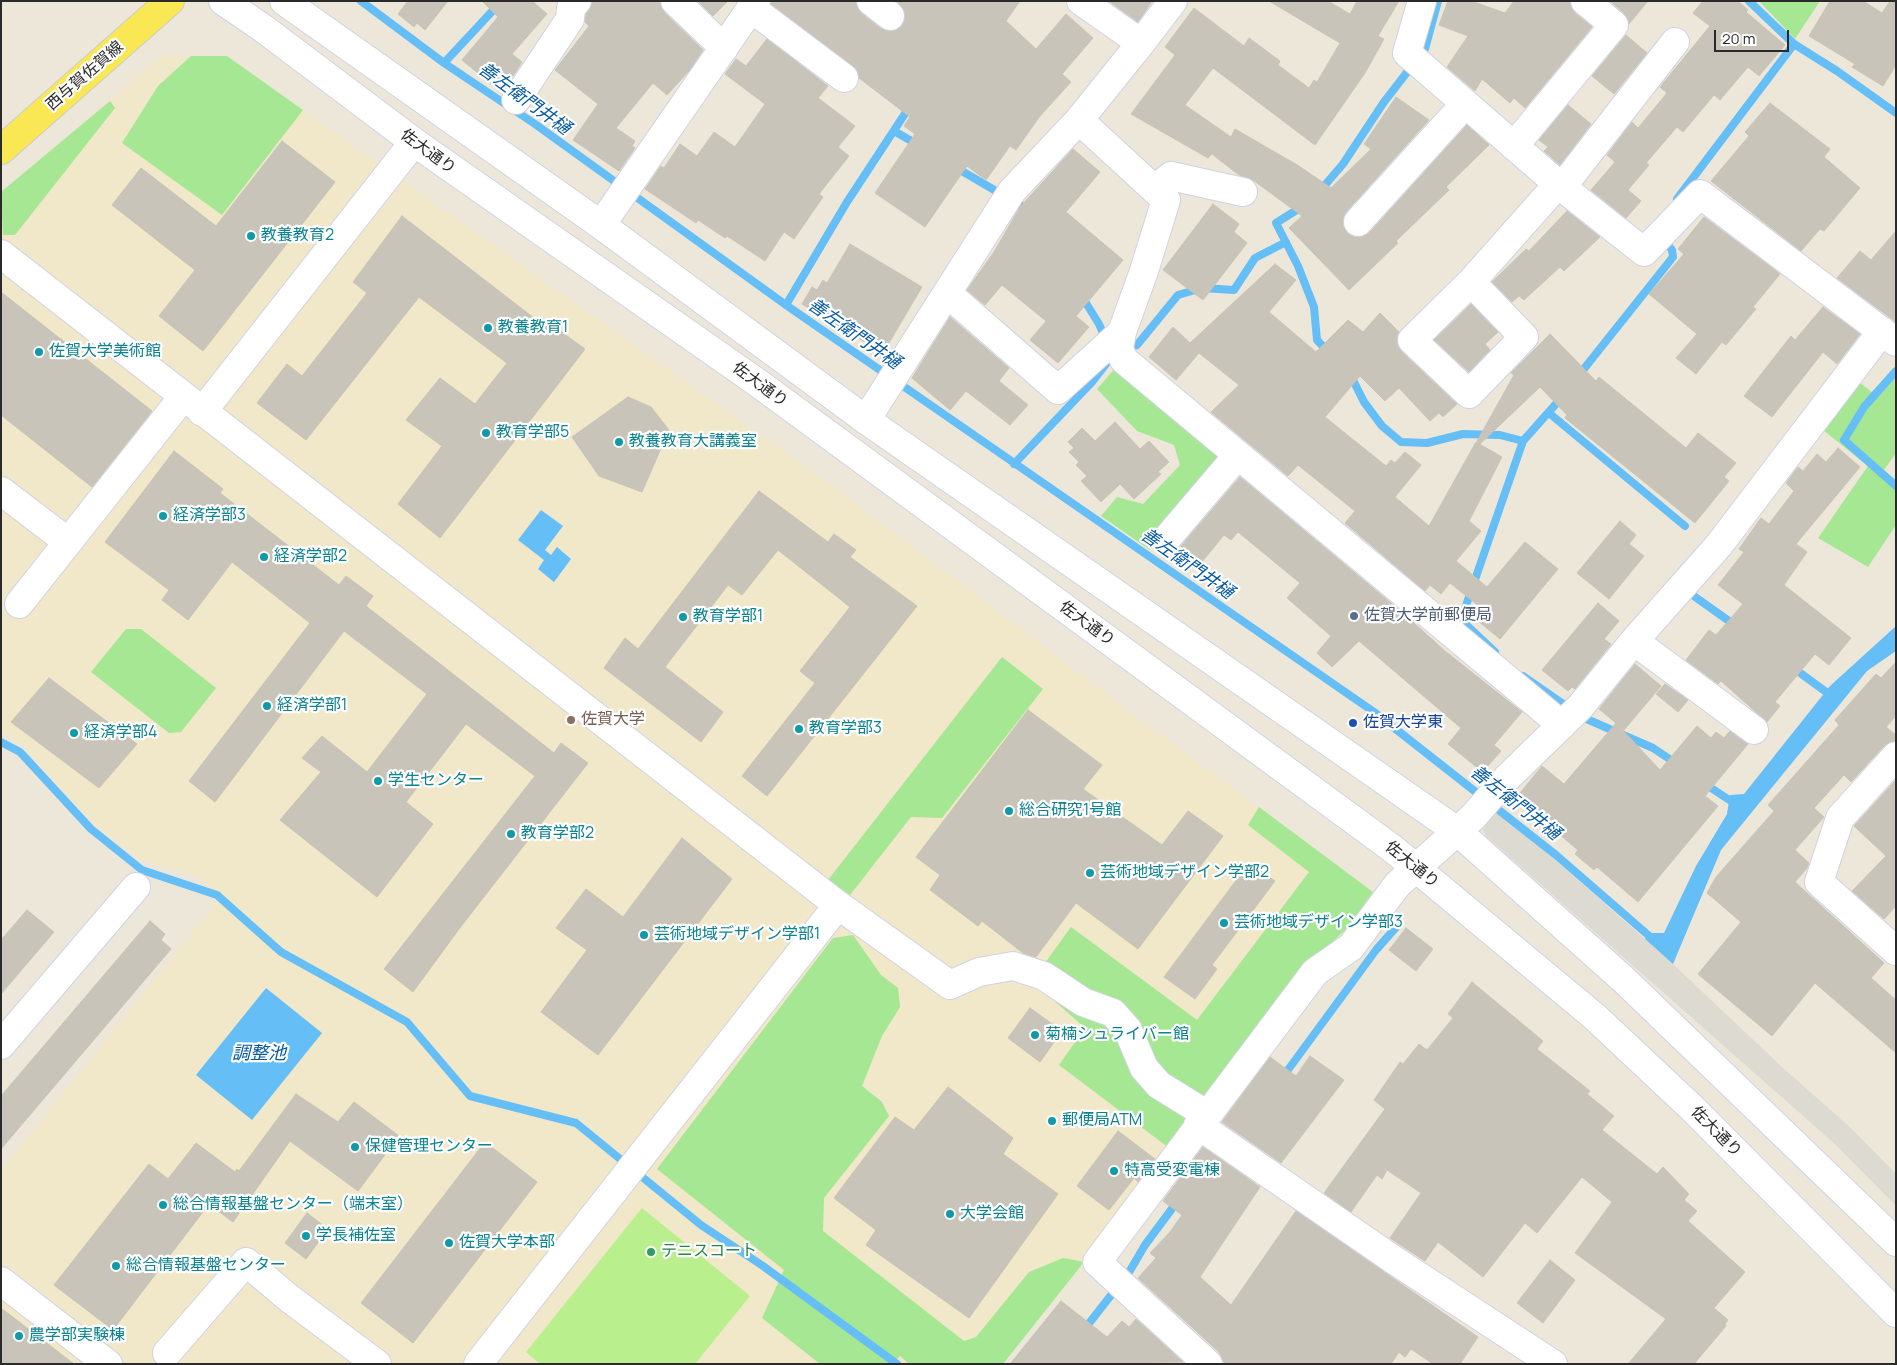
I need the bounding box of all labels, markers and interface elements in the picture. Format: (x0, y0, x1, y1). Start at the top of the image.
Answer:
scale bar (1717, 20, 1792, 52)
text: 20 m (1722, 28, 1755, 49)
street label: 西与賀佐賀線 (42, 37, 128, 115)
water label: 善左衛門井樋 (474, 59, 574, 139)
street label: 佐大通り (396, 125, 460, 179)
place label: 教養教育2 (261, 226, 334, 246)
marker: 教養教育2 (245, 230, 257, 242)
water label: 善左衛門井樋 (804, 294, 904, 374)
place label: 教養教育1 (498, 318, 568, 338)
marker: 教養教育1 (482, 322, 494, 334)
place label: 佐賀大学美術館 (49, 342, 161, 362)
marker: 佐賀大学美術館 (33, 346, 45, 358)
street label: 佐大通り (728, 358, 792, 412)
place label: 教育学部5 (496, 423, 569, 443)
marker: 教育学部5 (480, 427, 492, 439)
place label: 教養教育大講義室 (629, 432, 757, 452)
marker: 教養教育大講義室 (613, 436, 625, 448)
place label: 経済学部3 (173, 506, 246, 526)
marker: 経済学部3 (157, 510, 169, 522)
water label: 善左衛門井樋 (1137, 524, 1237, 604)
place label: 経済学部2 (274, 547, 347, 567)
marker: 経済学部2 (258, 551, 270, 563)
street label: 佐大通り (1055, 597, 1119, 651)
place label: 佐賀大学前郵便局 (1364, 606, 1492, 626)
place label: 教育学部1 (693, 607, 763, 627)
marker: 佐賀大学前郵便局 (1348, 610, 1360, 622)
marker: 教育学部1 (677, 611, 689, 623)
place label: 経済学部1 (277, 696, 347, 716)
marker: 経済学部1 (261, 700, 273, 712)
place label: 佐賀大学 (581, 710, 645, 730)
place label: 佐賀大学東 (1363, 713, 1443, 733)
marker: 佐賀大学 (565, 714, 577, 726)
marker: 佐賀大学東 (1347, 717, 1359, 729)
place label: 教育学部3 (809, 719, 882, 739)
place label: 経済学部4 (84, 723, 157, 743)
marker: 教育学部3 (793, 723, 805, 735)
marker: 経済学部4 (68, 727, 80, 739)
water label: 善左衛門井樋 (1466, 761, 1564, 845)
place label: 学生センター (388, 771, 484, 791)
marker: 学生センター (372, 775, 384, 787)
place label: 総合研究1号館 (1019, 801, 1121, 821)
marker: 総合研究1号館 (1003, 805, 1015, 817)
place label: 教育学部2 (521, 824, 594, 844)
marker: 教育学部2 (505, 828, 517, 840)
street label: 佐大通り (1381, 837, 1443, 893)
place label: 芸術地域デザイン学部2 (1100, 863, 1269, 883)
marker: 芸術地域デザイン学部2 (1084, 867, 1096, 879)
place label: 芸術地域デザイン学部3 (1234, 913, 1403, 933)
marker: 芸術地域デザイン学部3 (1218, 917, 1230, 929)
place label: 芸術地域デザイン学部1 (654, 925, 820, 945)
marker: 芸術地域デザイン学部1 (638, 929, 650, 941)
place label: 菊楠シュライバー館 (1045, 1025, 1189, 1045)
marker: 菊楠シュライバー館 (1029, 1029, 1041, 1041)
water label: 調整池 (232, 1043, 286, 1065)
street label: 佐大通り (1687, 1103, 1745, 1161)
place label: 郵便局ATM (1062, 1111, 1142, 1131)
marker: 郵便局ATM (1046, 1115, 1058, 1127)
place label: 保健管理センター (365, 1137, 493, 1157)
marker: 保健管理センター (349, 1141, 361, 1153)
place label: 特高受変電棟 (1124, 1161, 1220, 1181)
marker: 特高受変電棟 (1108, 1165, 1120, 1177)
place label: 総合情報基盤センター（端末室） (173, 1195, 413, 1215)
marker: 総合情報基盤センター（端末室） (157, 1199, 169, 1211)
place label: 大学会館 (960, 1204, 1024, 1224)
marker: 大学会館 (944, 1208, 956, 1220)
place label: 学長補佐室 (316, 1226, 396, 1246)
marker: 学長補佐室 (300, 1230, 312, 1242)
place label: 佐賀大学本部 (459, 1233, 555, 1253)
marker: 佐賀大学本部 (443, 1237, 455, 1249)
place label: テニスコート (661, 1242, 757, 1262)
marker: テニスコート (645, 1246, 657, 1258)
place label: 総合情報基盤センター (126, 1256, 286, 1276)
marker: 総合情報基盤センター (110, 1260, 122, 1272)
place label: 農学部実験棟 (29, 1326, 125, 1346)
marker: 農学部実験棟 (13, 1330, 25, 1342)

